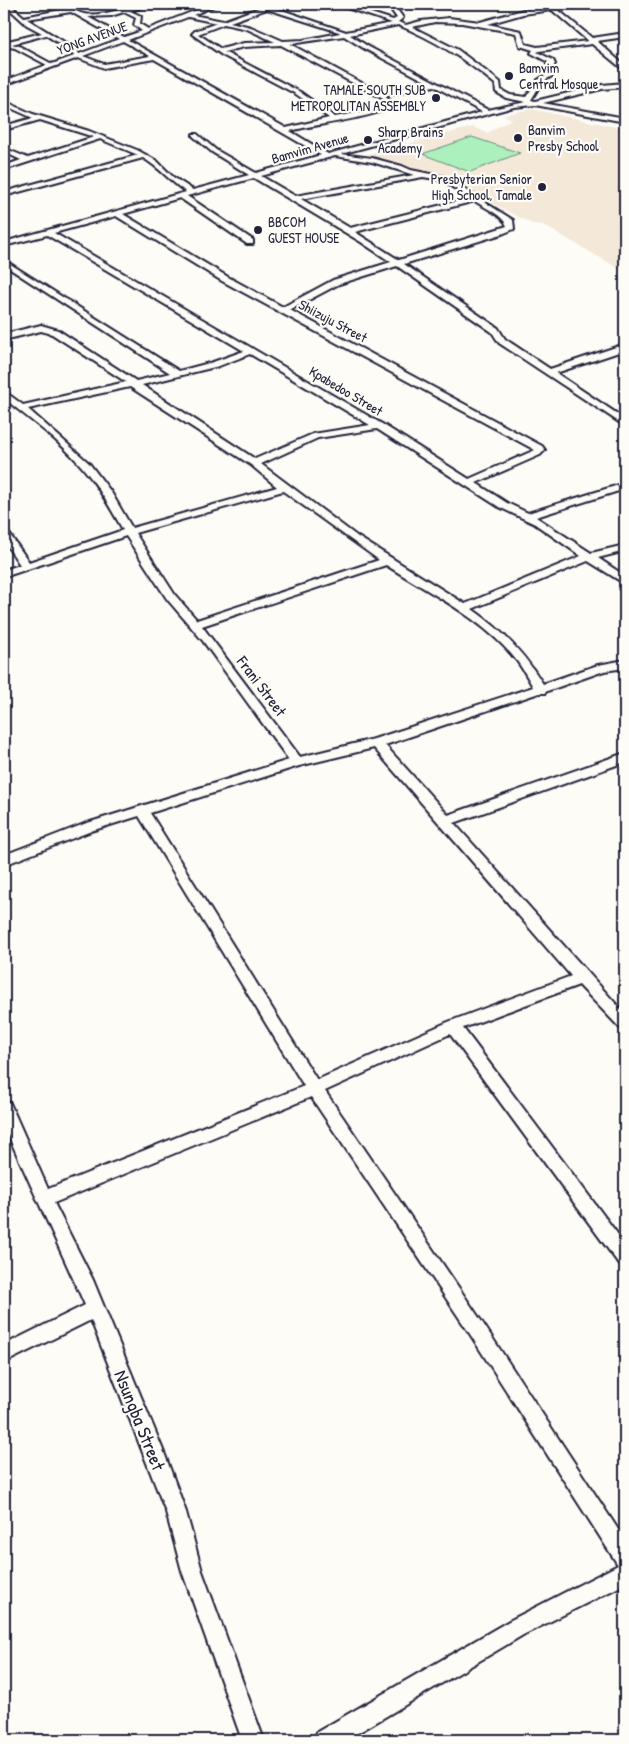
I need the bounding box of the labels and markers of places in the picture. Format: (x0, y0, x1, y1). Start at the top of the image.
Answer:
place label: Bamvim Central Mosque (519, 58, 599, 94)
marker: Bamvim Central Mosque (503, 70, 515, 82)
place label: TAMALE SOUTH SUB METROPOLITAN ASSEMBLY (291, 80, 427, 115)
marker: TAMALE SOUTH SUB METROPOLITAN ASSEMBLY (430, 92, 442, 104)
place label: Banvim Presby School (528, 120, 599, 156)
place label: Sharp Brains Academy (378, 122, 443, 158)
marker: Banvim Presby School (512, 132, 524, 144)
marker: Sharp Brains Academy (362, 134, 374, 146)
place label: Presbyterian Senior High School, Tamale (431, 169, 533, 205)
marker: Presbyterian Senior High School, Tamale (536, 181, 548, 193)
place label: BBCOM GUEST HOUSE (268, 212, 339, 247)
marker: BBCOM GUEST HOUSE (252, 224, 264, 236)

